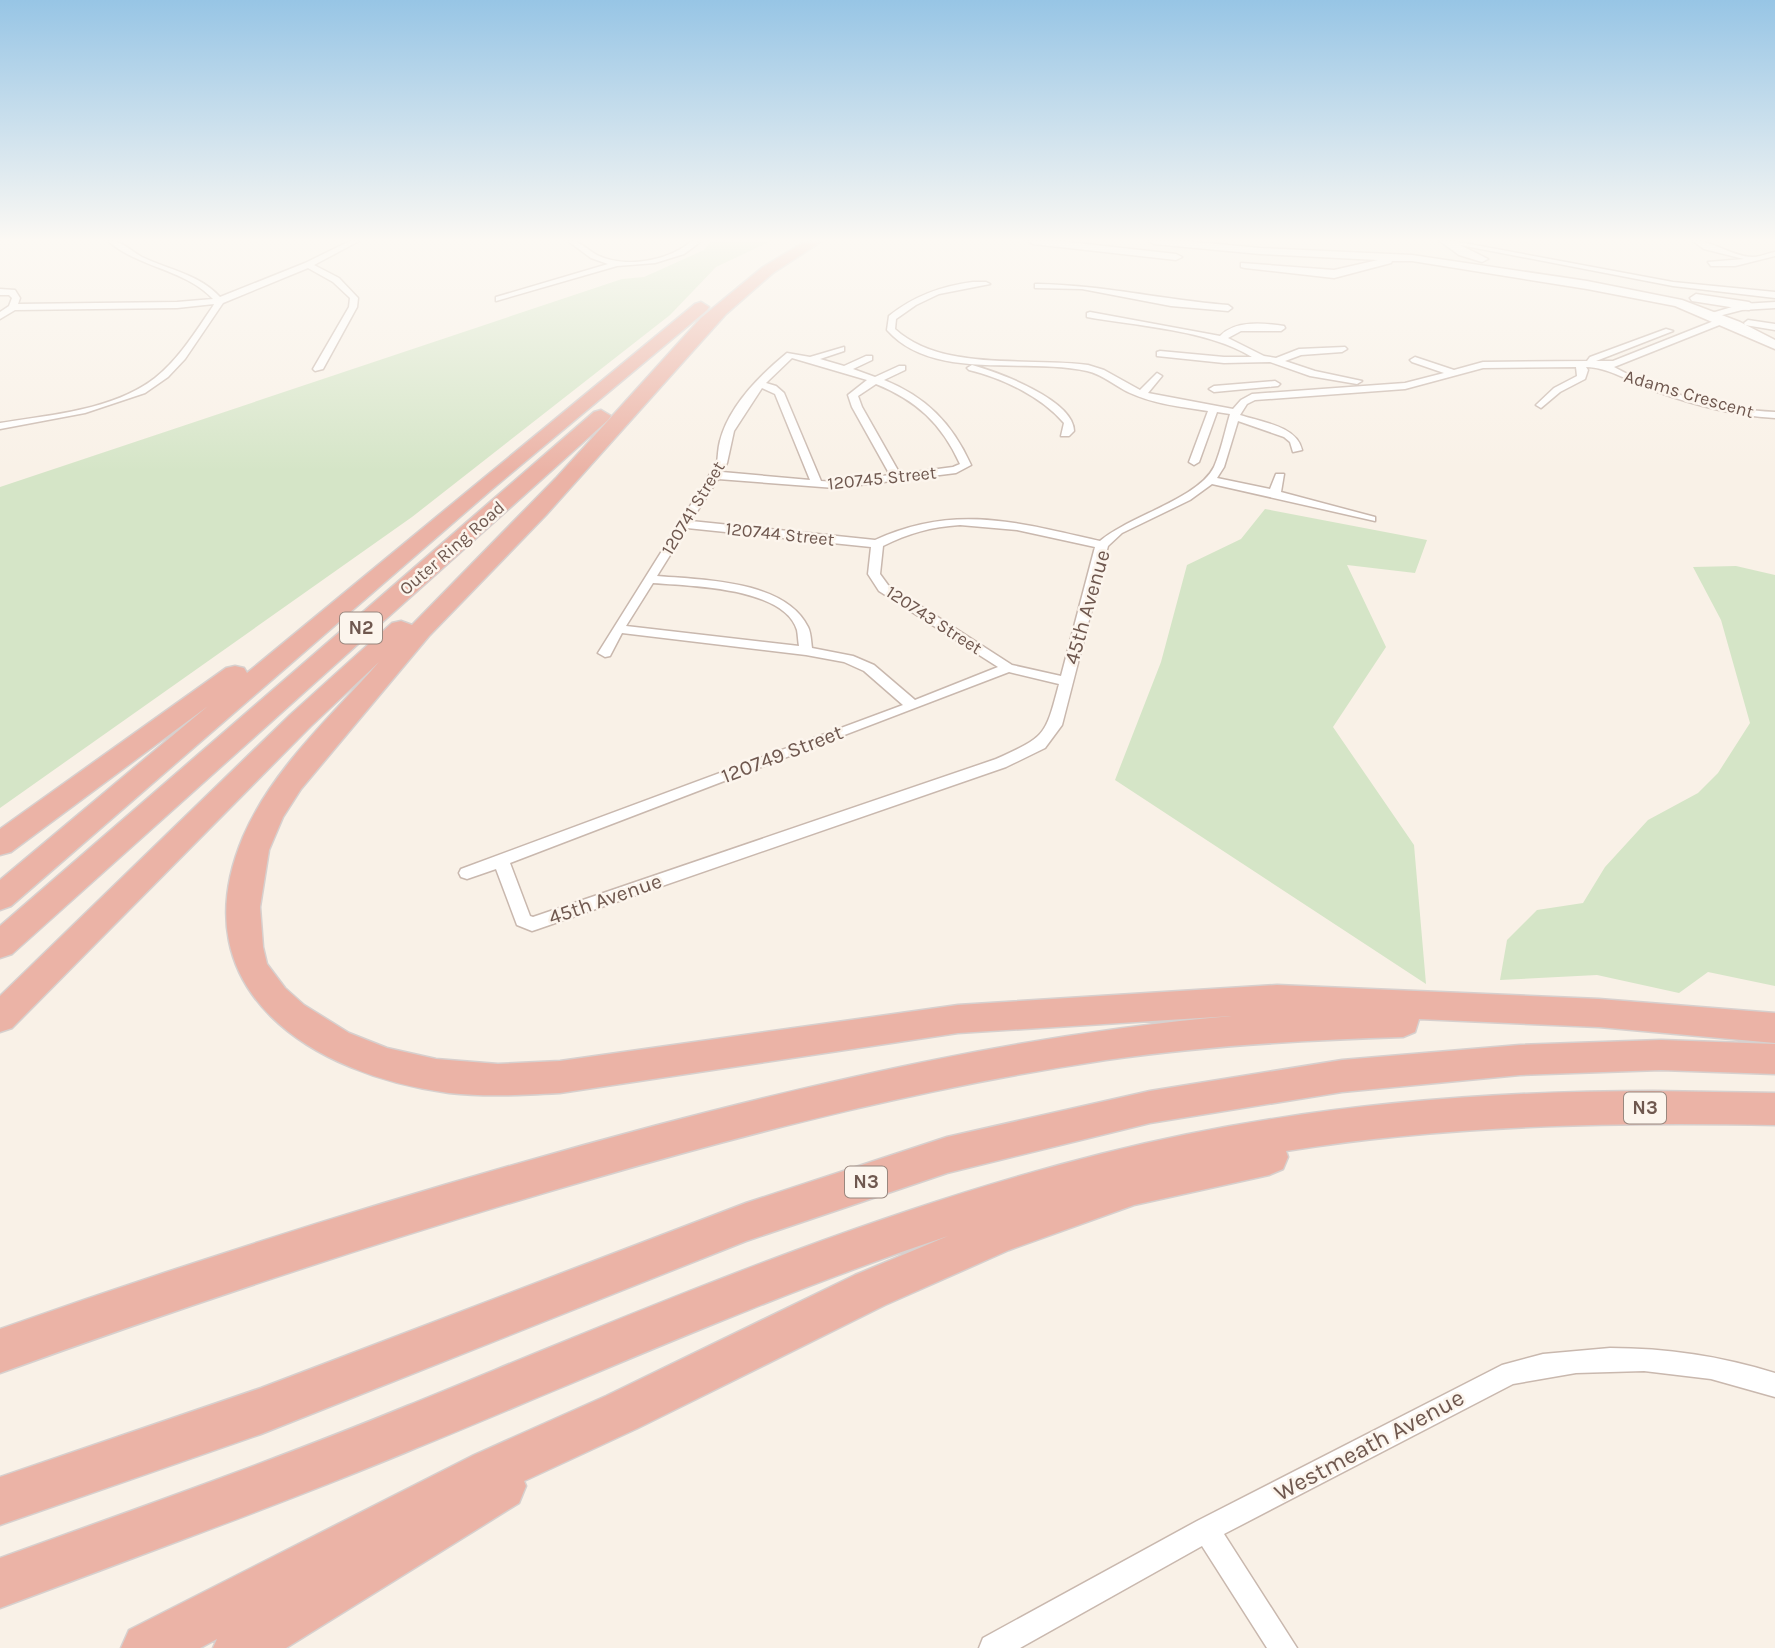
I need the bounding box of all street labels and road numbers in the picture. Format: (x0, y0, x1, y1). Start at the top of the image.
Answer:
street label: Adams Crescent (1622, 365, 1757, 423)
street label: 120741 Street (656, 457, 730, 559)
street label: 120745 Street (826, 461, 938, 495)
street label: Outer Ring Road (395, 496, 509, 600)
street label: 120744 Street (724, 517, 836, 551)
street label: 45th Avenue (1059, 547, 1115, 667)
street label: 120743 Street (882, 581, 986, 659)
road number: N2 (340, 612, 382, 643)
street label: 120749 Street (718, 720, 846, 788)
street label: 45th Avenue (545, 868, 665, 930)
road number: N3 (1624, 1092, 1666, 1124)
road number: N3 (845, 1166, 887, 1198)
street label: Westmeath Avenue (1269, 1383, 1469, 1507)

